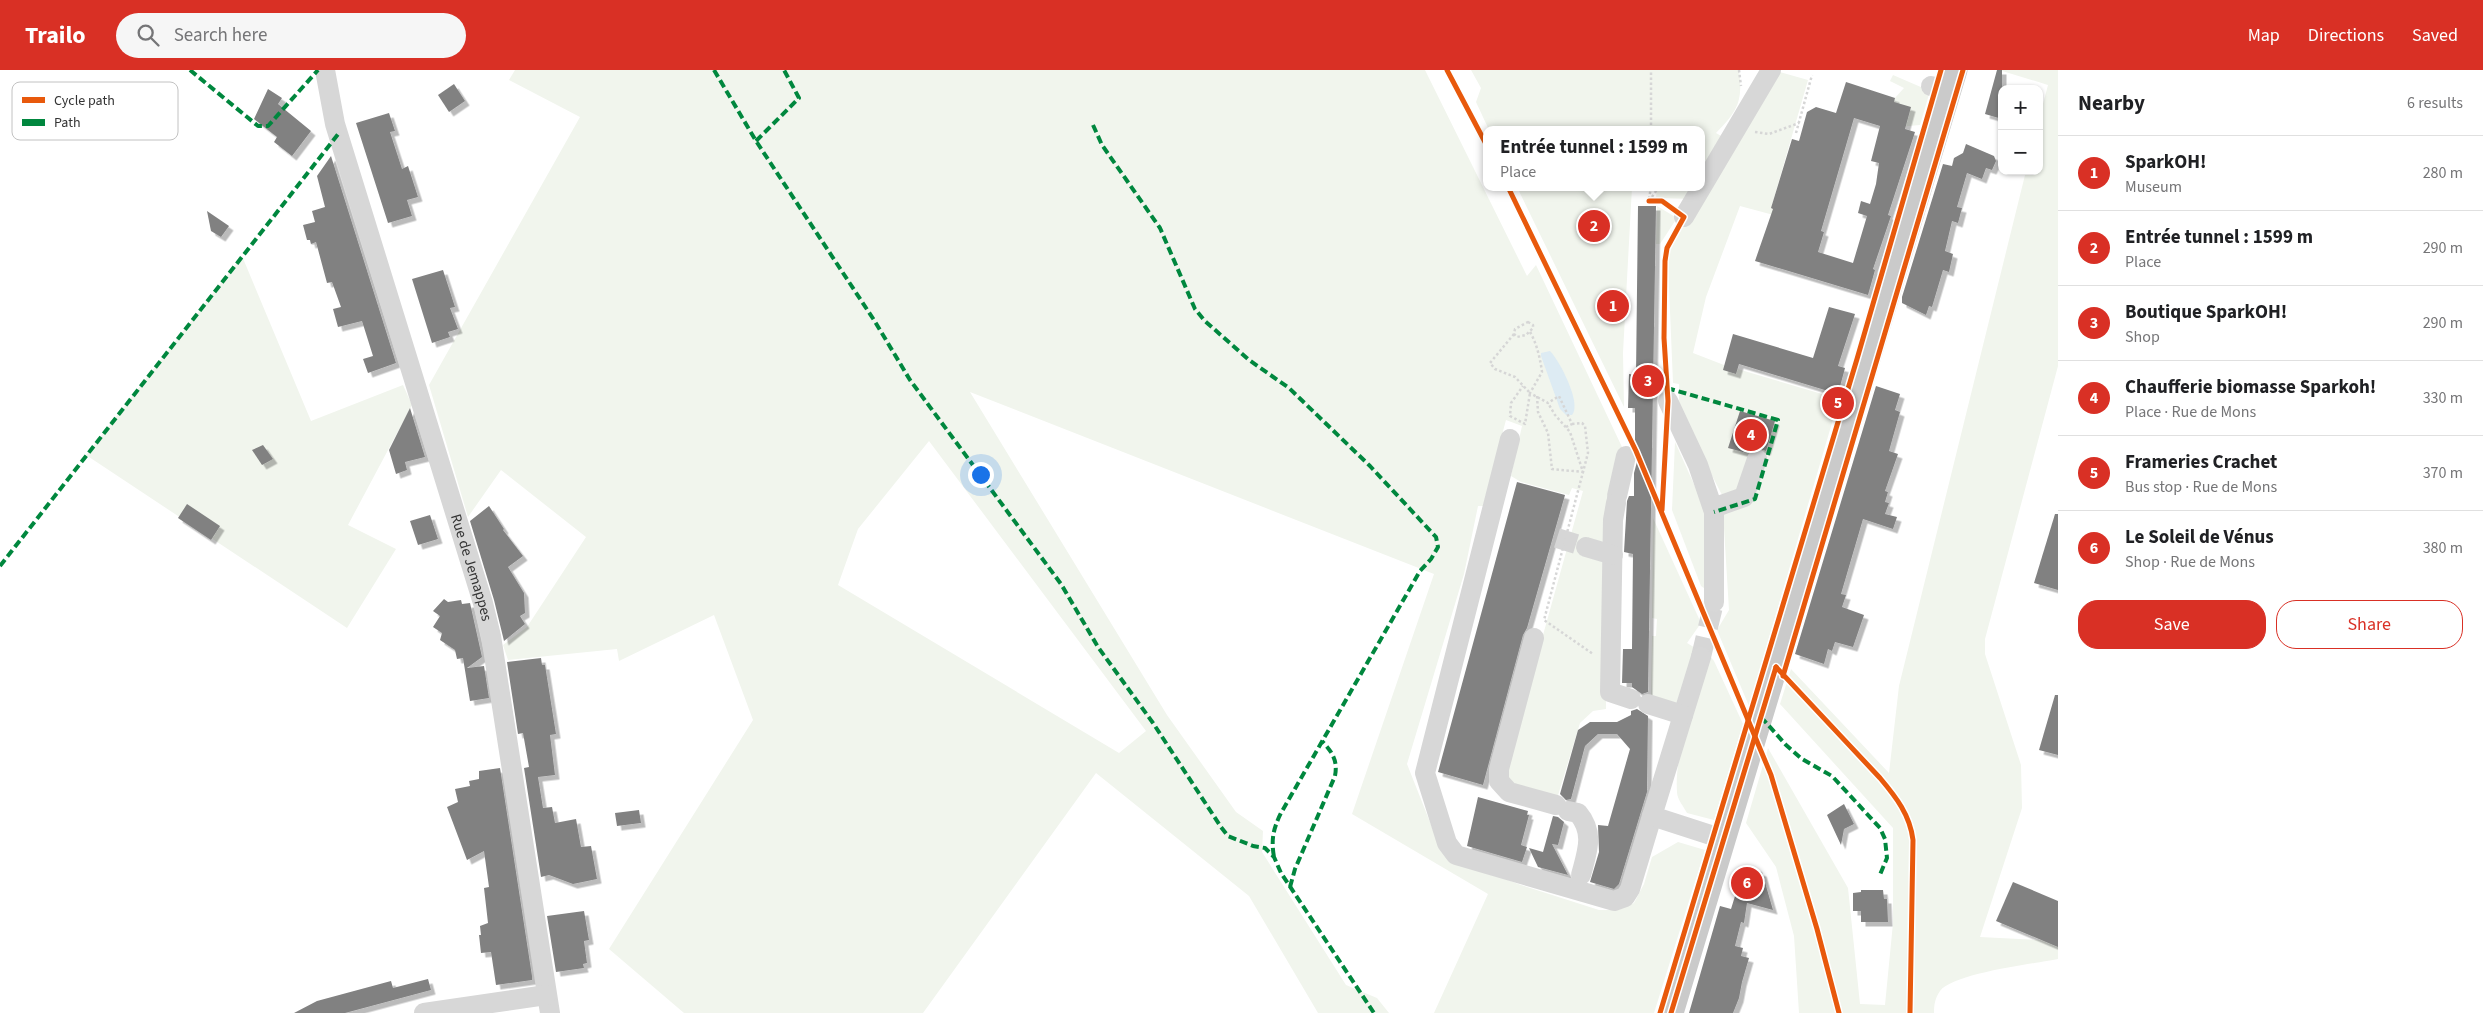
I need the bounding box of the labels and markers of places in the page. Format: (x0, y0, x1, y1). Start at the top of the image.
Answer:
pin: 2 (1578, 207, 1610, 245)
pin: 1 (1597, 287, 1629, 325)
pin: 3 (1632, 362, 1664, 400)
pin: 5 (1822, 384, 1854, 422)
pin: 4 (1735, 416, 1767, 454)
pin: 6 (1731, 864, 1763, 902)

